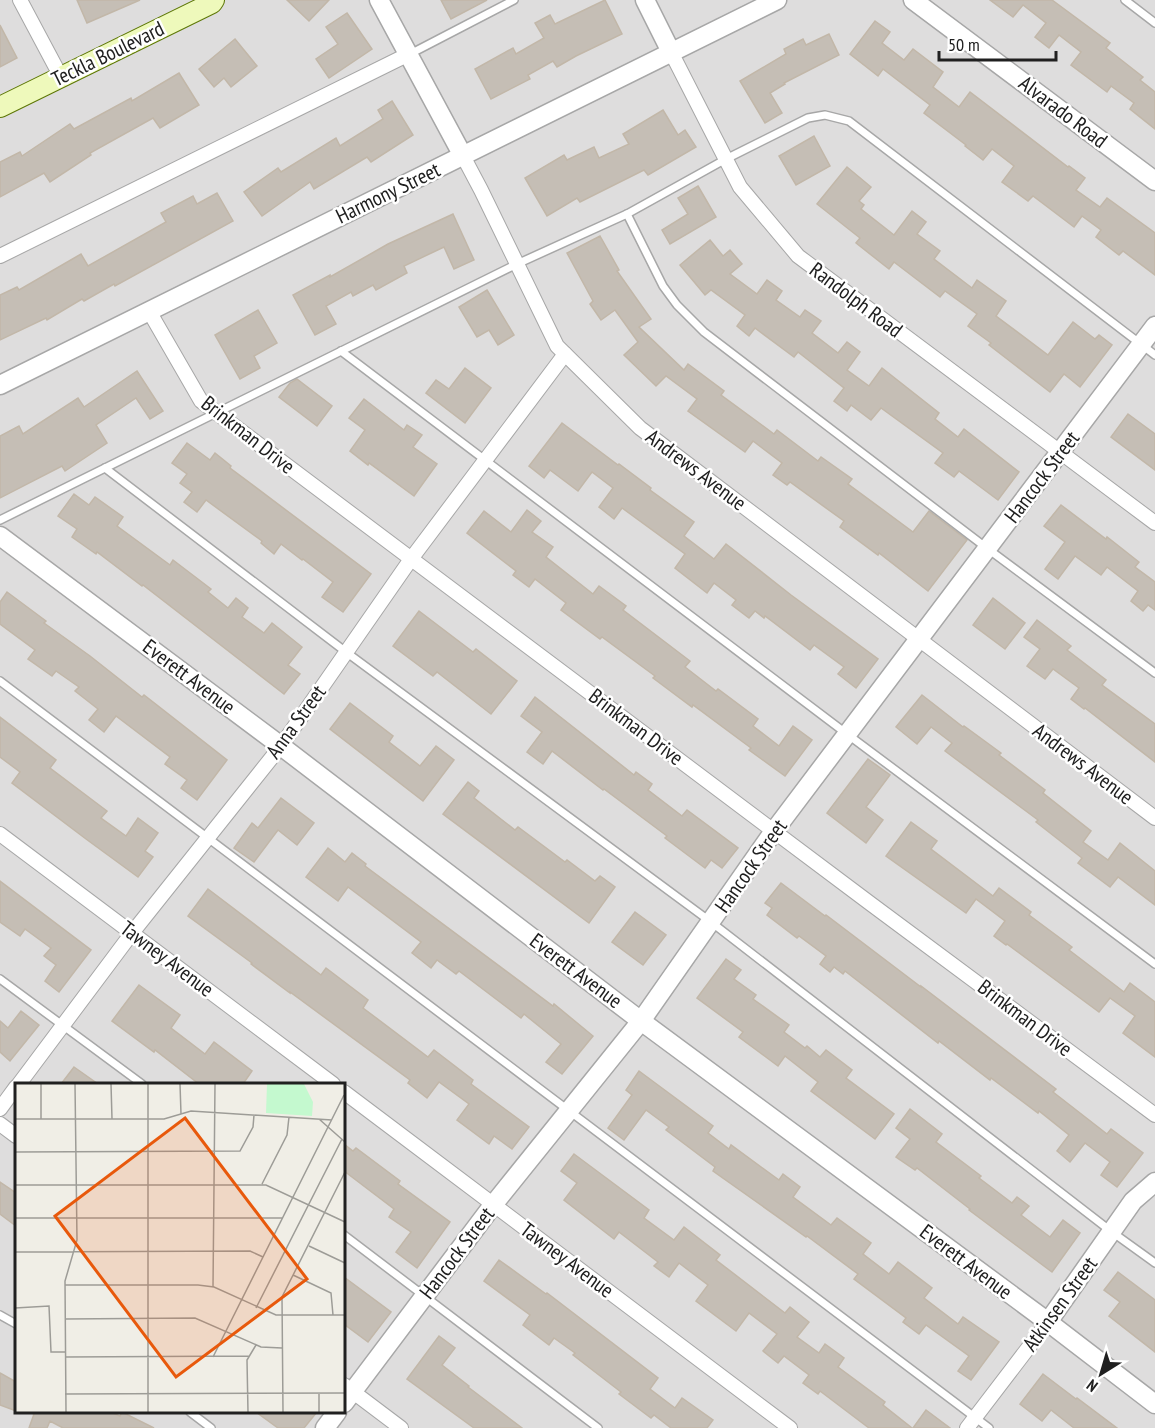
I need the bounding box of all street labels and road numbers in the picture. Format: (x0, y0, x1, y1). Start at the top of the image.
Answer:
street label: Teckla Boulevard (47, 15, 168, 92)
street label: Alvarado Road (1014, 70, 1113, 154)
street label: Harmony Street (331, 156, 444, 229)
street label: Randolph Road (804, 256, 908, 343)
street label: Brinkman Drive (196, 390, 301, 480)
street label: Andrews Avenue (641, 423, 752, 516)
street label: Hancock Street (998, 425, 1085, 528)
street label: Everett Avenue (138, 633, 241, 720)
street label: Anna Street (260, 679, 332, 764)
street label: Brinkman Drive (584, 682, 689, 771)
street label: Andrews Avenue (1028, 717, 1139, 810)
street label: Hancock Street (709, 814, 793, 918)
street label: Tawney Avenue (115, 915, 219, 1003)
street label: Everett Avenue (525, 927, 628, 1014)
street label: Brinkman Drive (973, 973, 1078, 1062)
street label: Hancock Street (413, 1201, 500, 1304)
street label: Tawney Avenue (515, 1216, 619, 1304)
street label: Everett Avenue (915, 1218, 1018, 1305)
street label: Atkinsen Street (1016, 1251, 1103, 1356)

